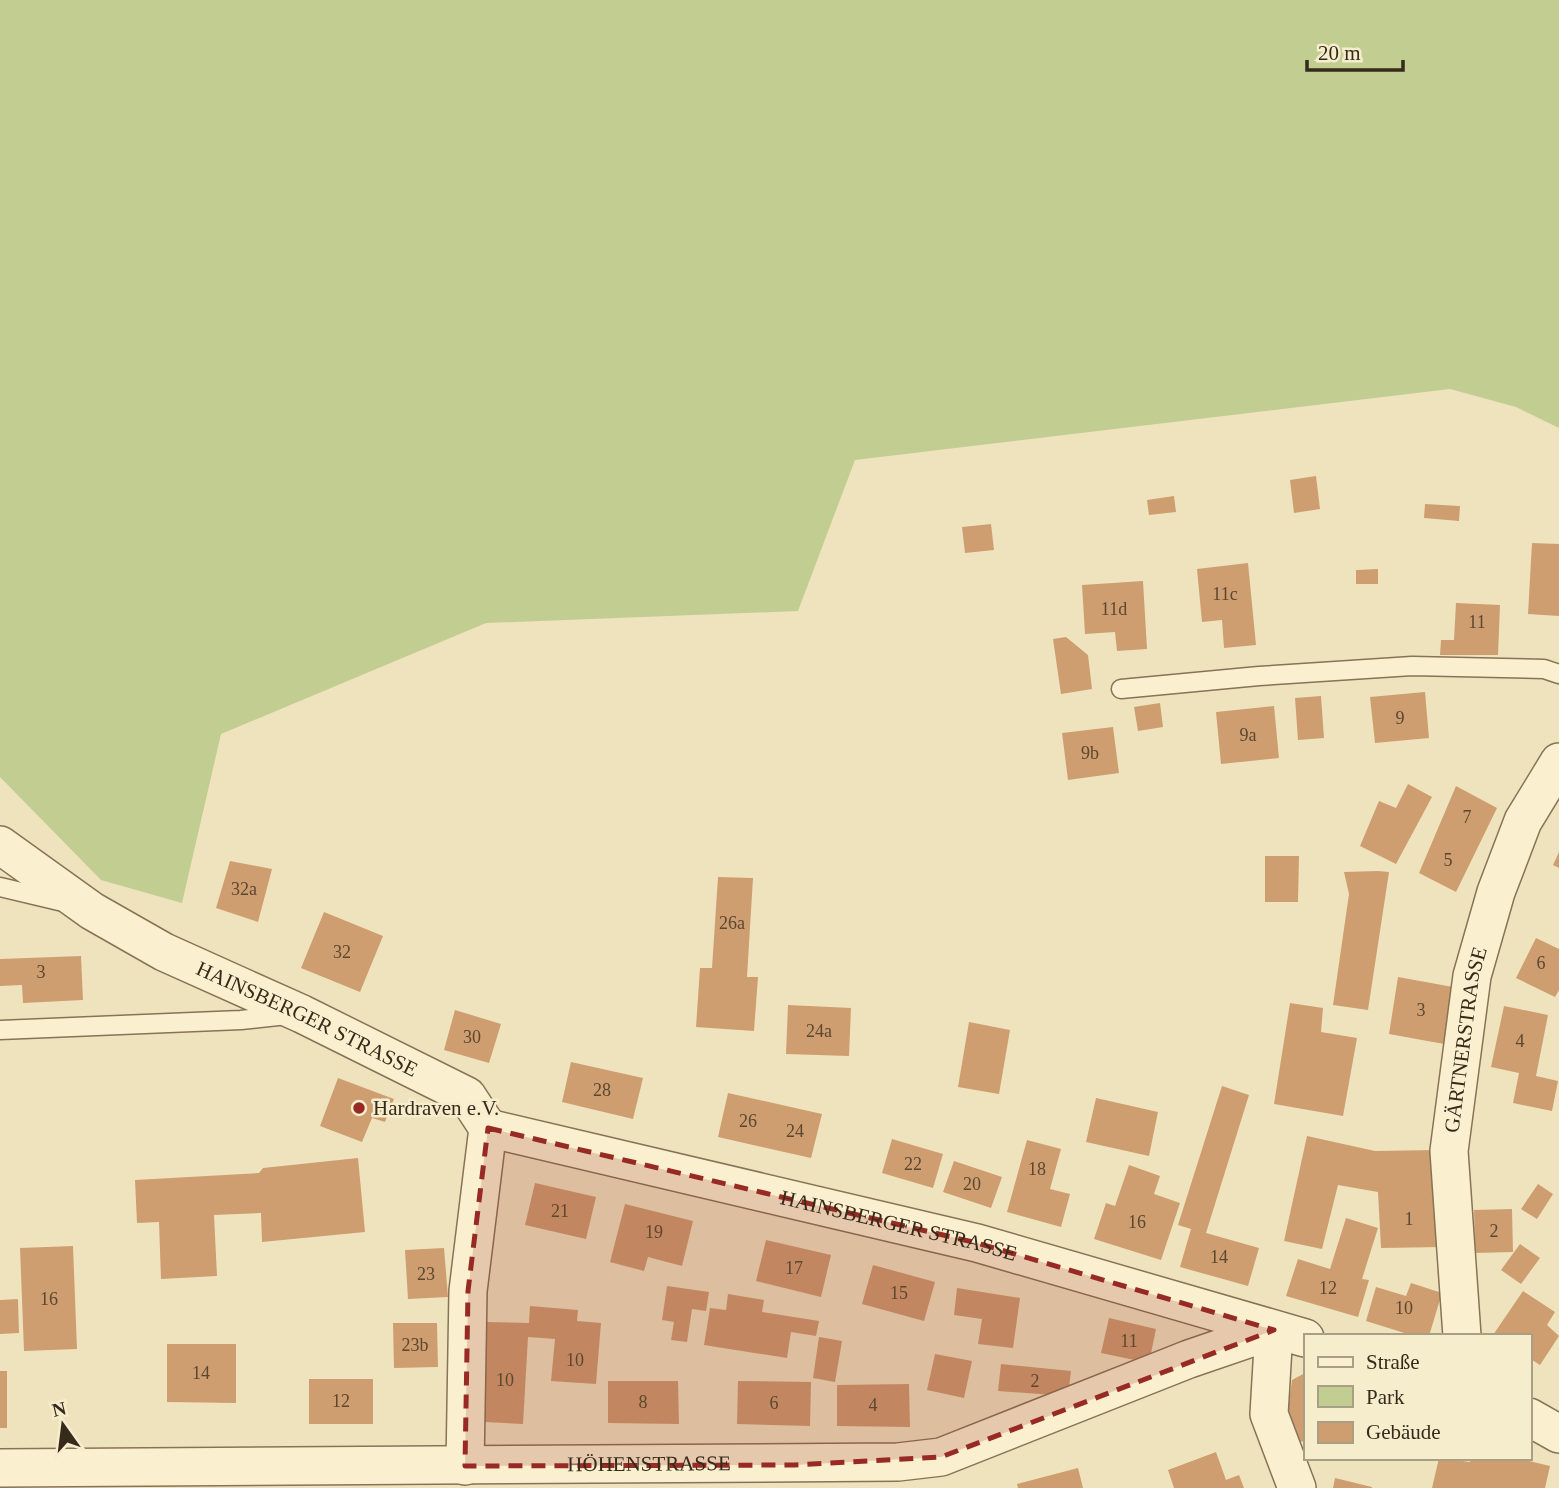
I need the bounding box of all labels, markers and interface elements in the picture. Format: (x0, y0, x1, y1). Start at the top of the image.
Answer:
scale bar (1307, 28, 1403, 72)
text: 20 m (1318, 41, 1361, 65)
house number: 11c (1212, 584, 1238, 604)
house number: 11d (1101, 599, 1127, 619)
house number: 11 (1468, 612, 1486, 632)
house number: 9 (1396, 708, 1405, 728)
house number: 9a (1240, 725, 1257, 745)
house number: 9b (1081, 743, 1099, 763)
house number: 7 (1463, 807, 1472, 827)
house number: 5 (1444, 850, 1453, 870)
house number: 32a (231, 879, 257, 899)
house number: 26a (719, 913, 745, 933)
house number: 32 (333, 942, 351, 962)
street label: GÄRTNERSTRASSE (1440, 944, 1492, 1134)
house number: 6 (1537, 953, 1546, 973)
street label: HAINSBERGER STRASSE (193, 956, 422, 1082)
house number: 3 (37, 962, 46, 982)
house number: 3 (1417, 1000, 1426, 1020)
house number: 24a (806, 1021, 832, 1041)
house number: 30 (463, 1027, 481, 1047)
house number: 4 (1516, 1031, 1525, 1051)
house number: 28 (593, 1080, 611, 1100)
place label: Hardraven e.V. (373, 1096, 499, 1120)
marker: Hardraven e.V. (351, 1100, 367, 1116)
house number: 26 (739, 1111, 757, 1131)
house number: 24 (786, 1121, 804, 1141)
house number: 22 (904, 1154, 922, 1174)
house number: 18 (1028, 1159, 1046, 1179)
house number: 20 (963, 1174, 981, 1194)
street label: HAINSBERGER STRASSE (778, 1185, 1020, 1266)
house number: 21 (551, 1201, 569, 1221)
house number: 1 (1405, 1209, 1414, 1229)
house number: 16 (1128, 1212, 1146, 1232)
house number: 2 (1490, 1221, 1499, 1241)
house number: 19 (645, 1222, 663, 1242)
house number: 14 (1210, 1247, 1228, 1267)
house number: 17 (785, 1258, 803, 1278)
house number: 23 (417, 1264, 435, 1284)
house number: 12 (1319, 1278, 1337, 1298)
house number: 15 (890, 1283, 908, 1303)
house number: 16 (40, 1289, 58, 1309)
house number: 10 (1395, 1298, 1413, 1318)
house number: 11 (1120, 1331, 1138, 1351)
legend (1304, 1334, 1531, 1460)
house number: 23b (402, 1335, 429, 1355)
house number: 10 (566, 1350, 584, 1370)
text: Straße (1366, 1350, 1420, 1374)
house number: 14 (192, 1363, 210, 1383)
house number: 10 (496, 1370, 514, 1390)
house number: 2 (1031, 1371, 1040, 1391)
text: Park (1366, 1385, 1405, 1409)
north arrow (28, 1390, 98, 1460)
house number: 12 (332, 1391, 350, 1411)
house number: 8 (639, 1392, 648, 1412)
house number: 6 (770, 1393, 779, 1413)
house number: 4 (869, 1395, 878, 1415)
text: N (50, 1397, 68, 1421)
text: Gebäude (1366, 1420, 1441, 1444)
street label: HÖHENSTRASSE (567, 1451, 731, 1476)

